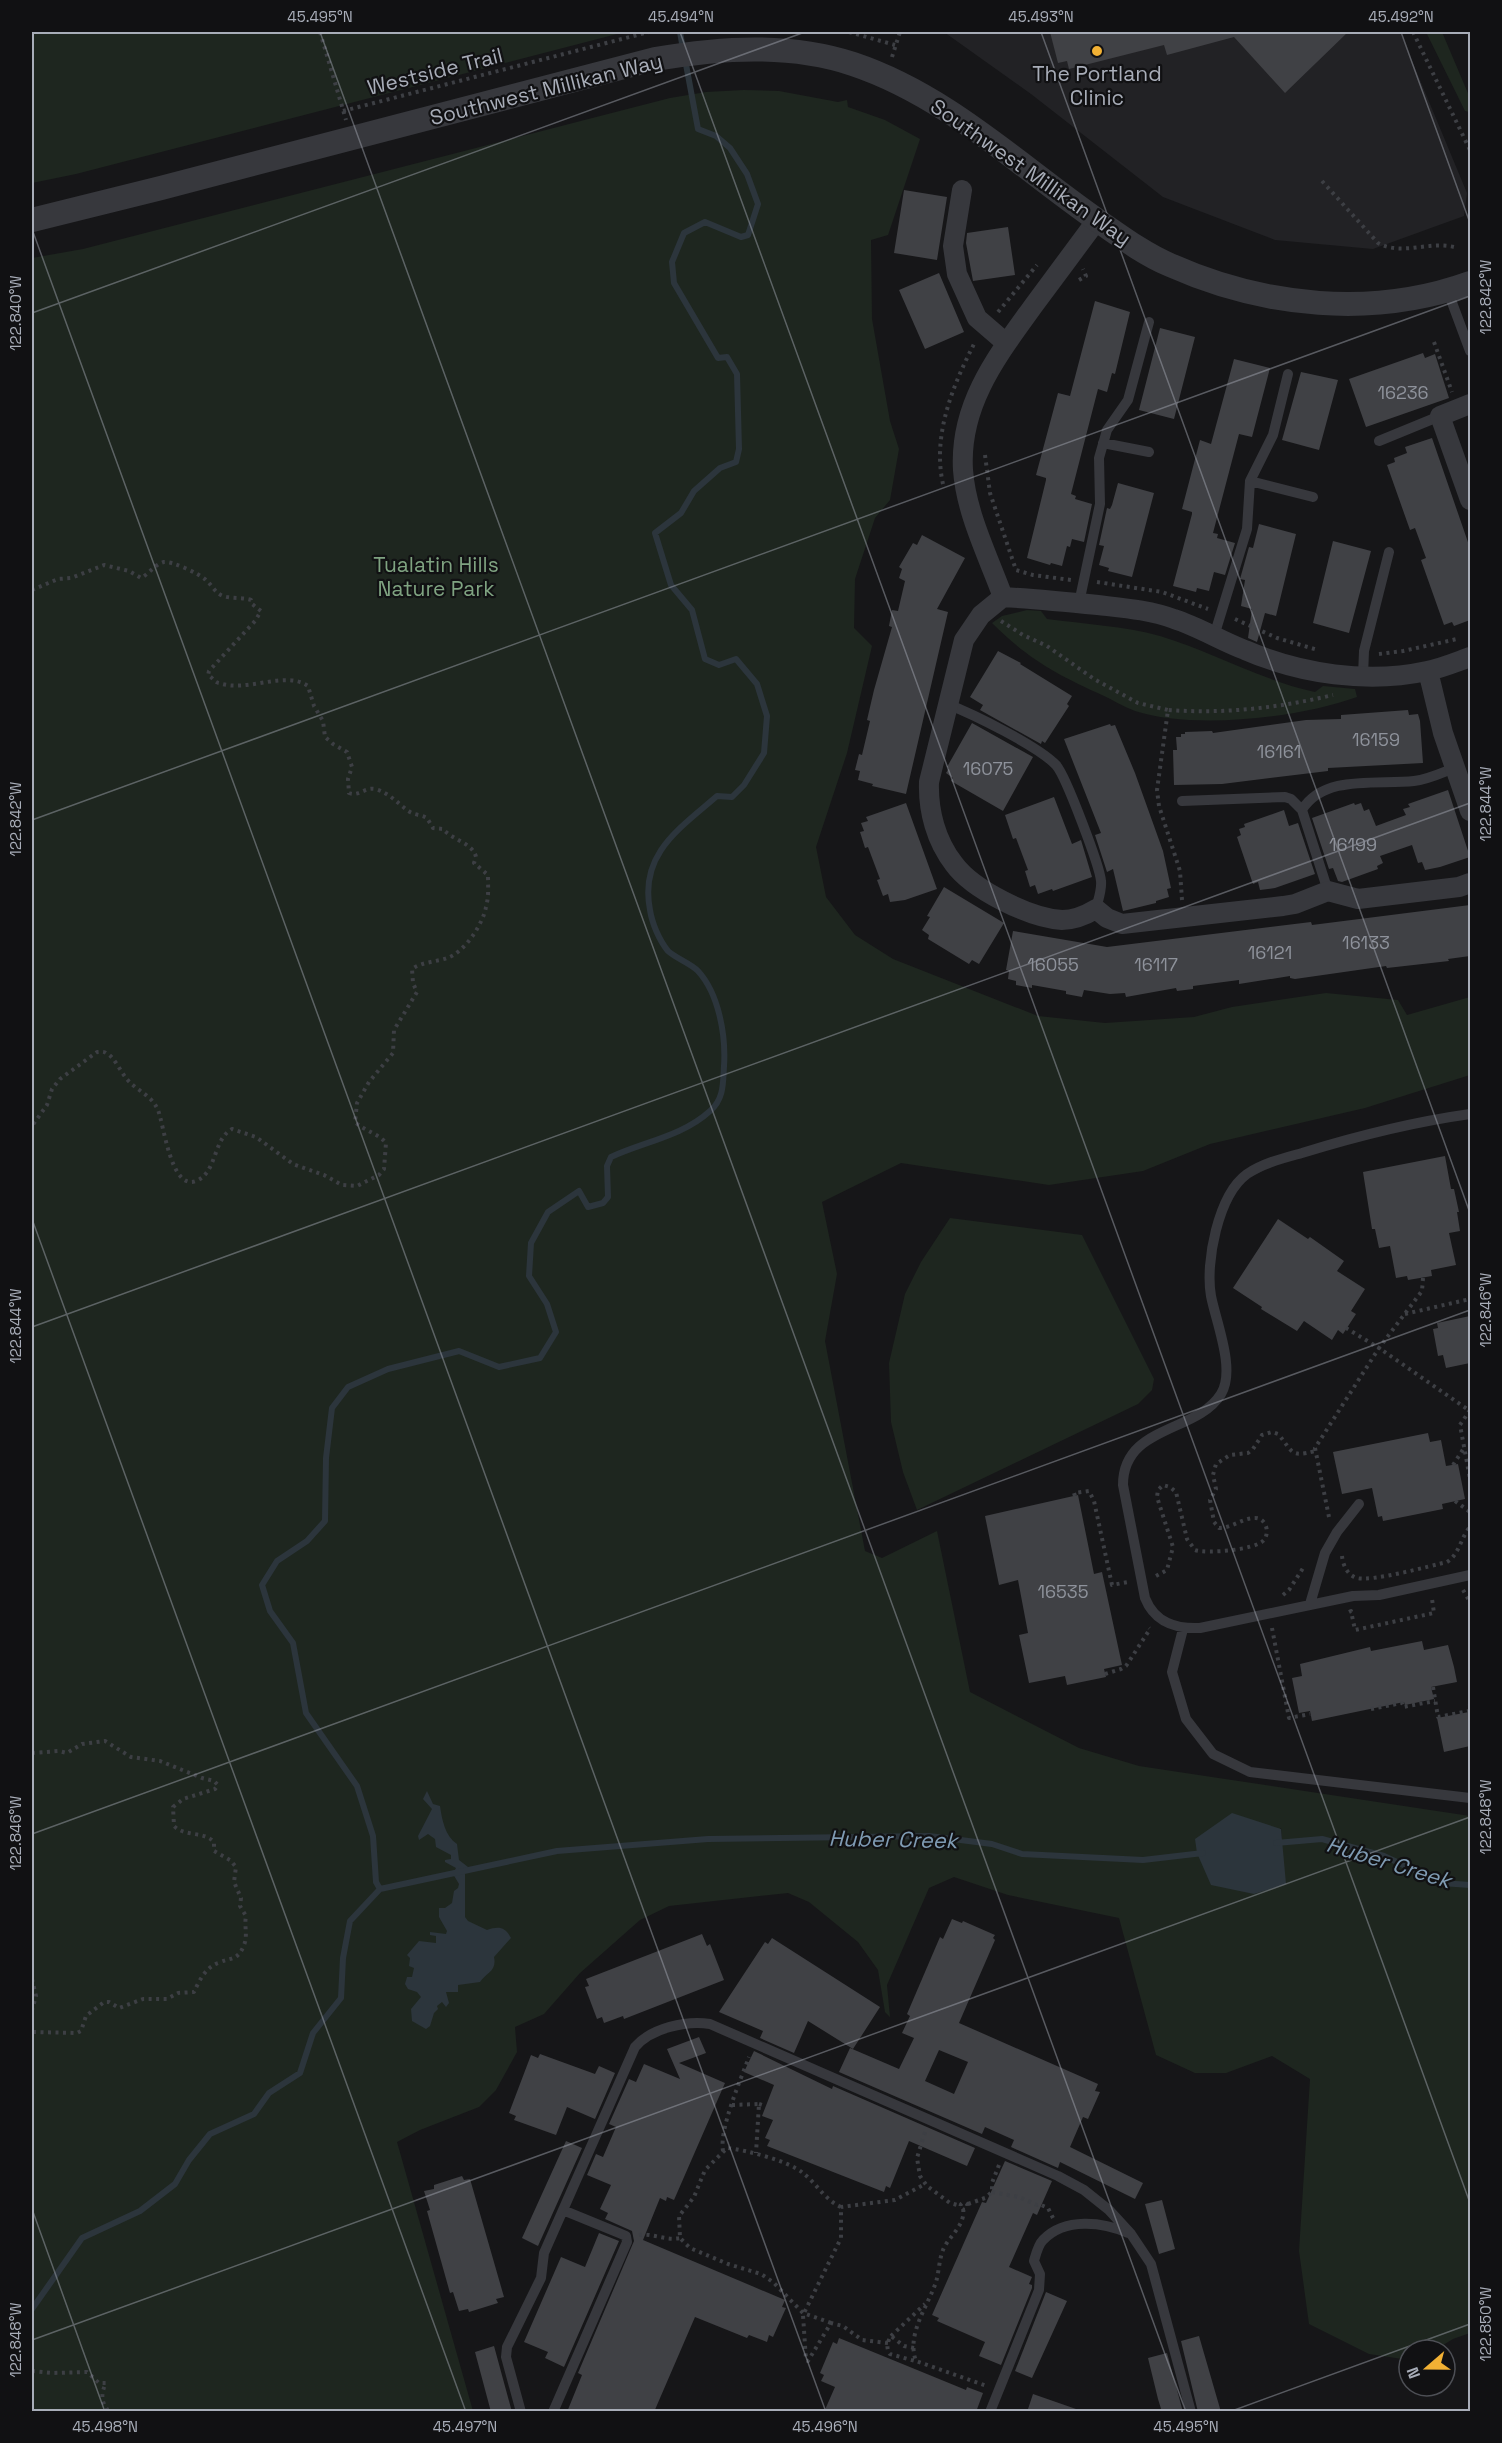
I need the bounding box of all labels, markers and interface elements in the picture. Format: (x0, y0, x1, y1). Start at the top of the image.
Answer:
text: 45.495°N (287, 7, 353, 26)
text: 45.494°N (648, 7, 714, 26)
text: 45.493°N (1008, 7, 1074, 26)
text: 45.492°N (1368, 7, 1434, 26)
street label: Westside Trail (364, 41, 506, 101)
marker: The Portland Clinic (1090, 44, 1104, 58)
street label: Southwest Millikan Way (427, 47, 665, 131)
place label: The Portland Clinic (1032, 60, 1162, 111)
street label: Southwest Millikan Way (925, 92, 1137, 252)
text: 122.842°W (1476, 260, 1495, 334)
text: 122.840°W (6, 275, 25, 351)
house number: 16236 (1377, 381, 1429, 404)
park label: Tualatin Hills Nature Park (373, 551, 499, 602)
house number: 16159 (1352, 728, 1400, 751)
house number: 16161 (1257, 740, 1301, 763)
house number: 16075 (963, 757, 1013, 780)
text: 122.844°W (1476, 766, 1495, 842)
text: 122.842°W (6, 782, 25, 856)
house number: 16199 (1329, 833, 1377, 856)
house number: 16133 (1342, 931, 1390, 954)
house number: 16121 (1248, 941, 1292, 964)
house number: 16055 (1027, 953, 1079, 976)
house number: 16117 (1134, 953, 1178, 976)
text: 122.846°W (1476, 1273, 1495, 1347)
text: 122.844°W (6, 1288, 25, 1364)
house number: 16535 (1038, 1580, 1088, 1603)
text: 122.848°W (1476, 1779, 1495, 1855)
text: 122.846°W (6, 1796, 25, 1870)
water label: Huber Creek (828, 1824, 960, 1854)
water label: Huber Creek (1323, 1830, 1457, 1895)
text: 122.850°W (1476, 2287, 1495, 2361)
text: 122.848°W (6, 2302, 25, 2378)
north arrow (1397, 2338, 1457, 2398)
text: N (1402, 2364, 1425, 2382)
text: 45.498°N (72, 2417, 138, 2436)
text: 45.497°N (433, 2417, 497, 2436)
text: 45.496°N (792, 2417, 858, 2436)
text: 45.495°N (1153, 2417, 1219, 2436)

